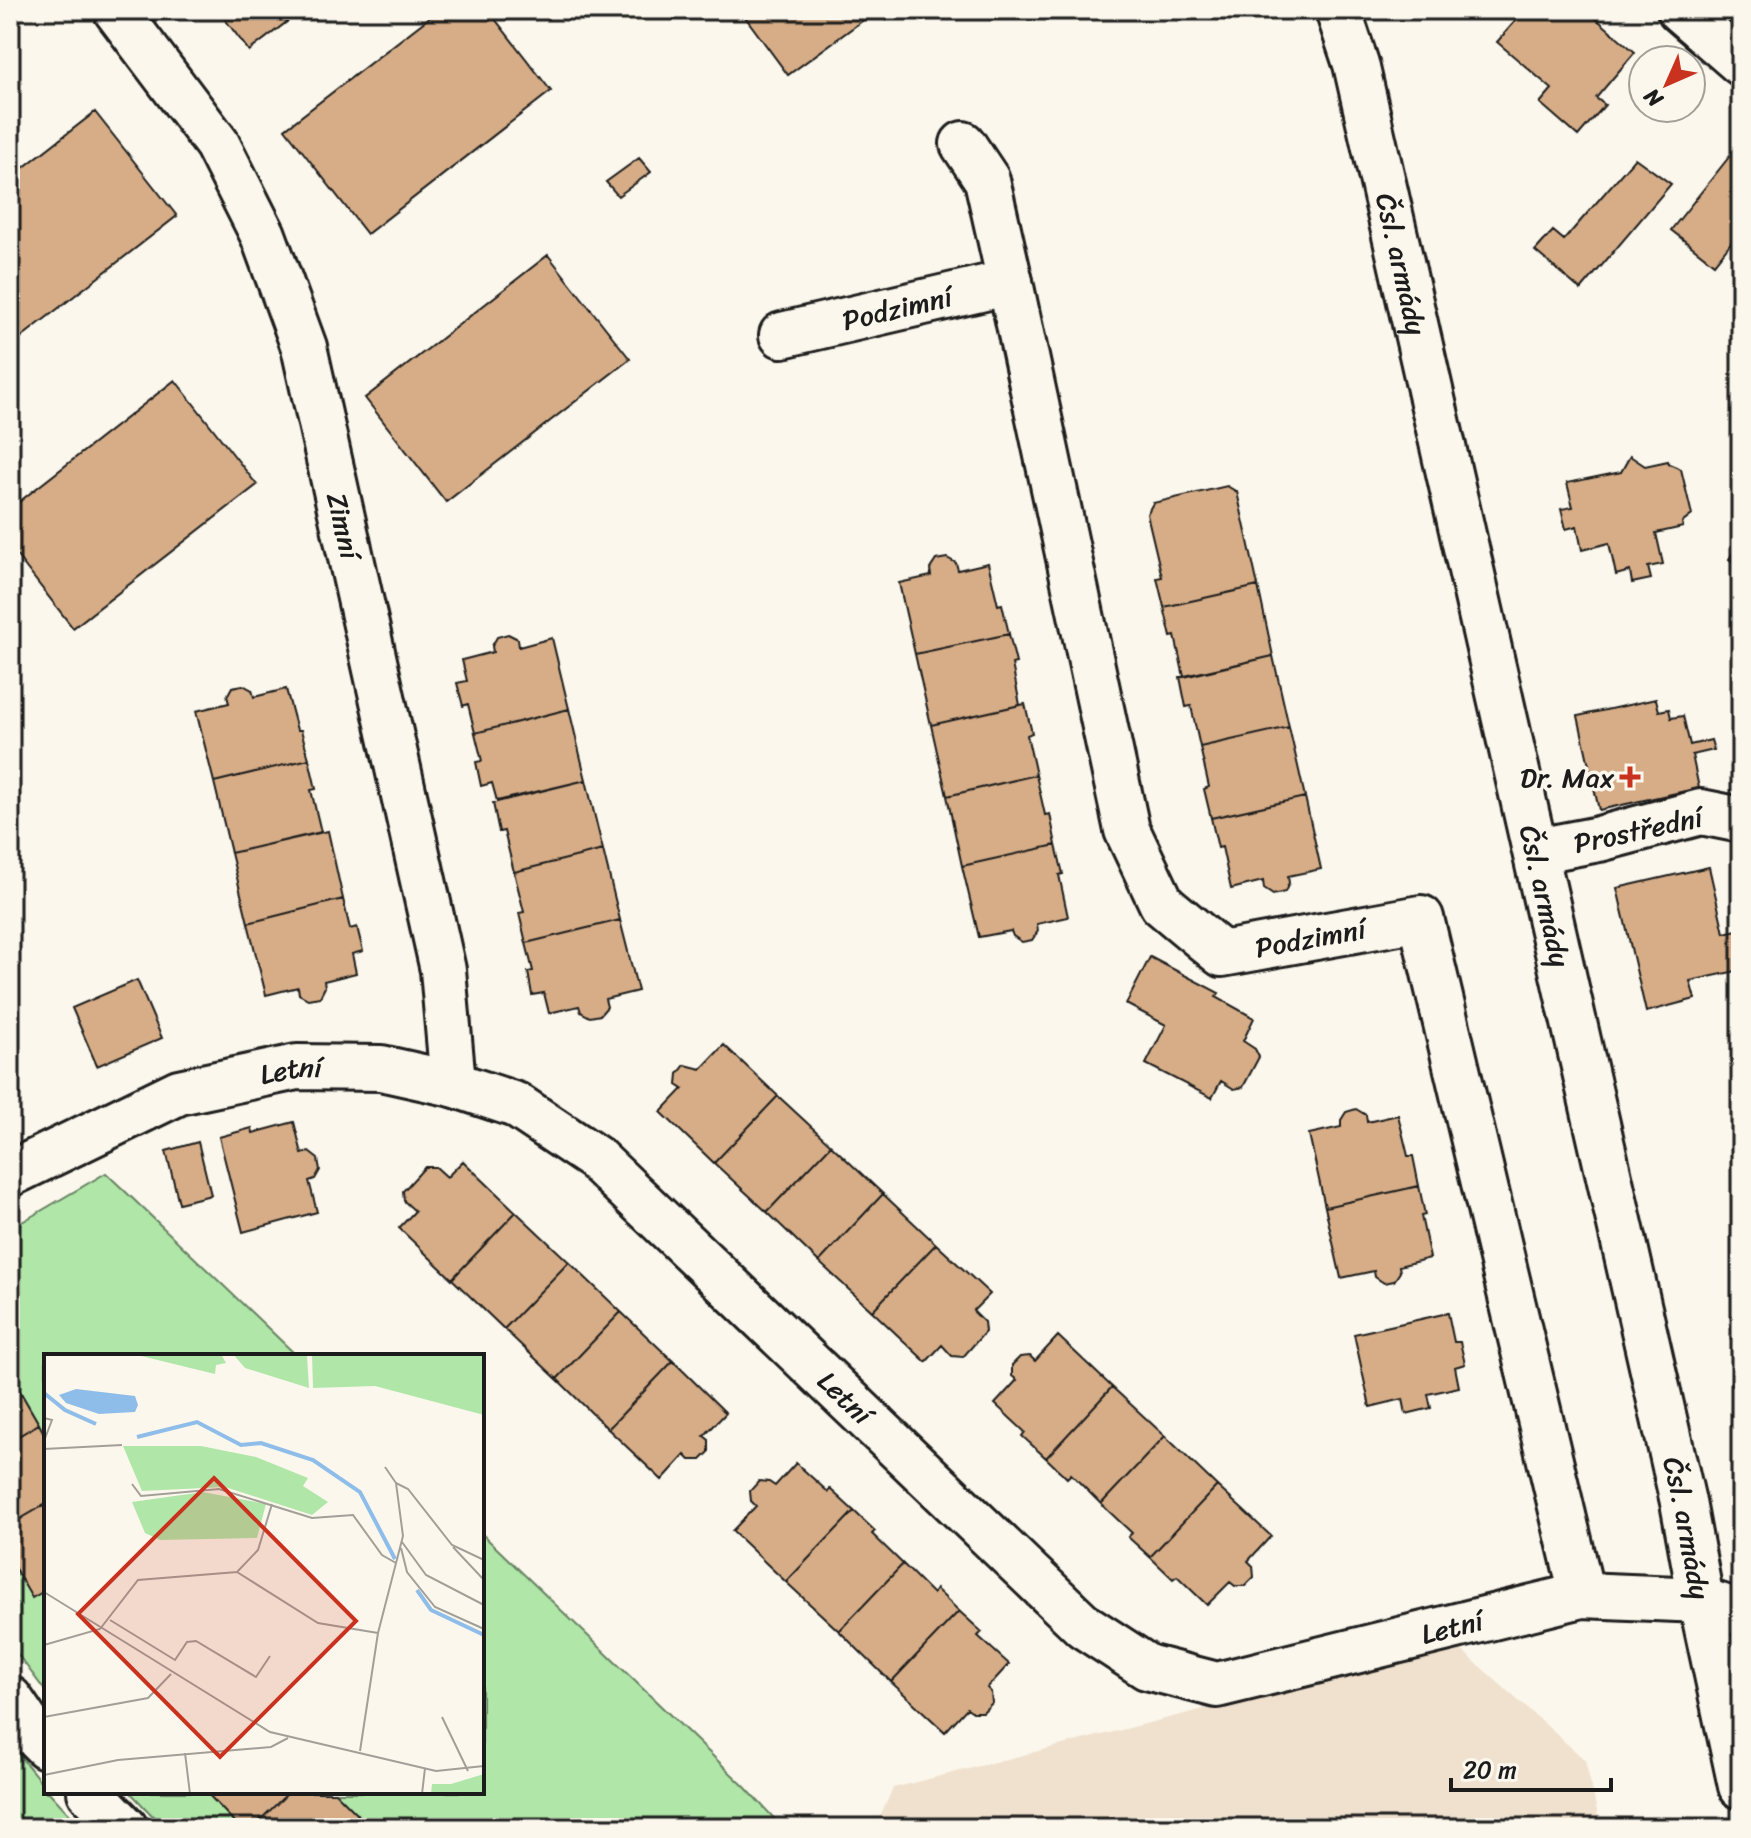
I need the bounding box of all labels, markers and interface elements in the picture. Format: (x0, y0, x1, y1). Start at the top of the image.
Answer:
north arrow (1627, 44, 1707, 124)
text: N (1634, 78, 1673, 118)
street label: Čsl. armády (1361, 188, 1441, 341)
street label: Podzimní (837, 272, 960, 345)
street label: Zimní (312, 487, 375, 567)
place label: Dr. Max (1520, 753, 1615, 802)
marker: Dr. Max (1621, 768, 1639, 786)
street label: Prostřední (1569, 792, 1710, 868)
street label: Čsl. armády (1505, 820, 1585, 972)
street label: Podzimní (1251, 904, 1373, 973)
street label: Letní (255, 1043, 325, 1099)
inset map (44, 1354, 484, 1794)
street label: Letní (805, 1358, 887, 1439)
street label: Čsl. armády (1648, 1452, 1725, 1604)
street label: Letní (1416, 1596, 1491, 1659)
scale bar (1451, 1742, 1611, 1792)
text: 20 m (1463, 1749, 1517, 1791)

